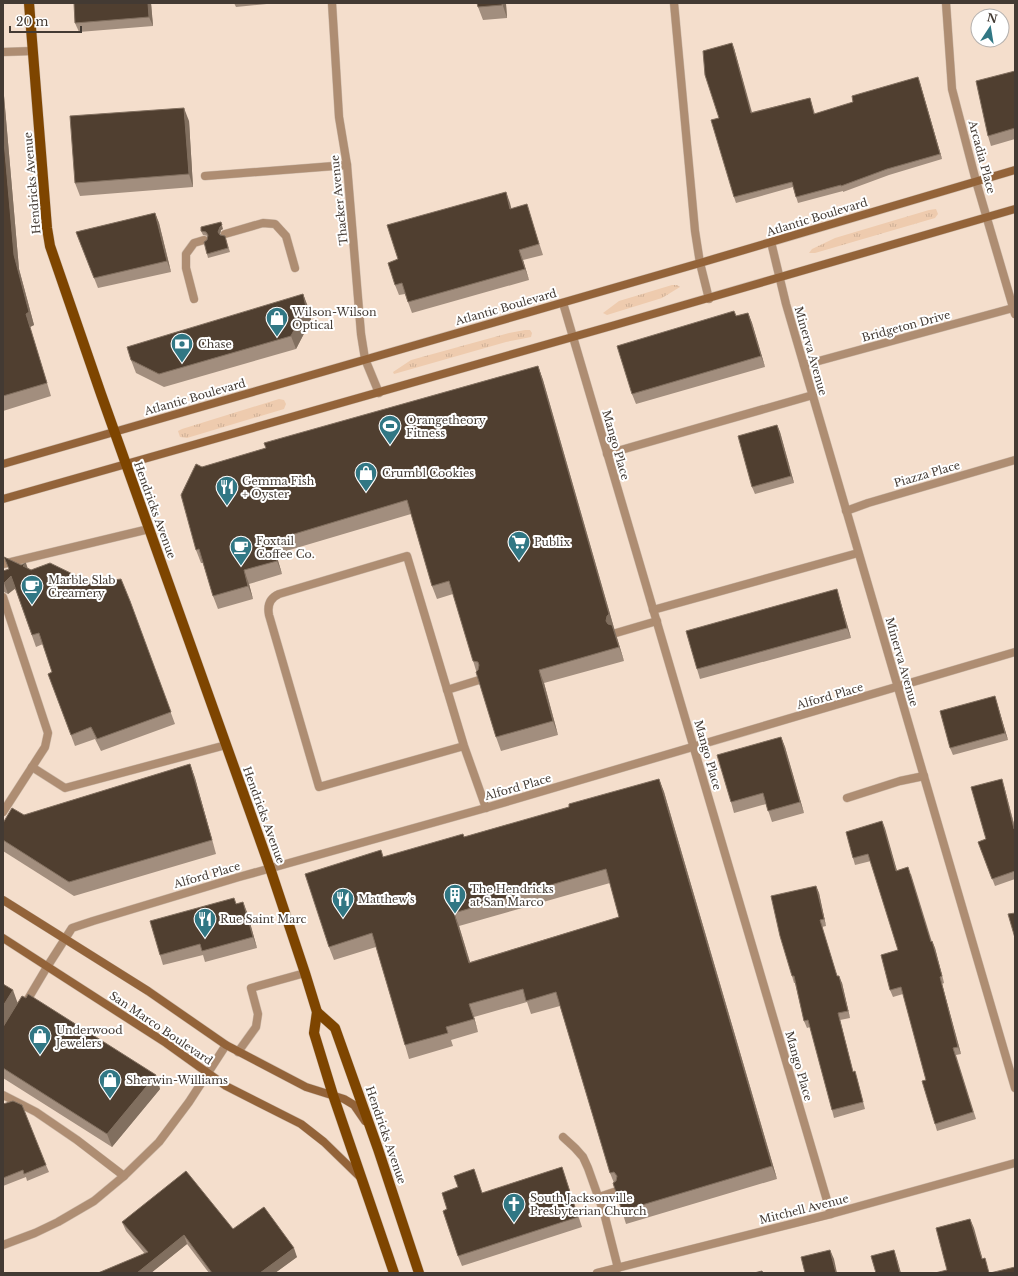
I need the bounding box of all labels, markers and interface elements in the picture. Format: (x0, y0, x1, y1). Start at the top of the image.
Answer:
scale bar (10, 8, 81, 34)
north arrow (970, 8, 1010, 48)
text: N (986, 10, 999, 26)
text: 20 m (16, 14, 48, 29)
street label: Arcadia Place (965, 118, 999, 195)
street label: Hendricks Avenue (21, 131, 43, 235)
street label: Thacker Avenue (327, 154, 351, 246)
street label: Atlantic Boulevard (764, 195, 870, 239)
street label: Atlantic Boulevard (453, 286, 559, 328)
shop icon: Wilson-Wilson Optical (264, 305, 290, 338)
place label: Wilson-Wilson Optical (291, 305, 377, 332)
street label: Minerva Avenue (792, 305, 830, 397)
street label: Bridgeton Drive (860, 307, 952, 345)
bank icon: Chase (169, 331, 195, 364)
place label: Chase (198, 337, 232, 351)
street label: Atlantic Boulevard (142, 376, 248, 418)
street label: Mango Place (599, 408, 633, 482)
sports icon: Orangetheory Fitness (377, 413, 403, 446)
place label: Orangetheory Fitness (406, 413, 486, 440)
street label: Piazza Place (892, 458, 962, 490)
street label: Hendricks Avenue (131, 459, 179, 561)
shop icon: Crumbl Cookies (353, 460, 379, 493)
place label: Crumbl Cookies (382, 466, 474, 480)
restaurant icon: Gemma Fish + Oyster (214, 474, 240, 507)
place label: Gemma Fish + Oyster (242, 474, 315, 501)
supermarket icon: Publix (506, 529, 532, 562)
cafe icon: Foxtail Coffee Co. (228, 534, 254, 567)
place label: Foxtail Coffee Co. (256, 534, 315, 561)
place label: Publix (534, 535, 570, 549)
cafe icon: Marble Slab Creamery (19, 573, 45, 606)
place label: Marble Slab Creamery (48, 573, 116, 600)
street label: Minerva Avenue (883, 616, 921, 708)
street label: Alford Place (794, 680, 865, 712)
street label: Mango Place (691, 718, 725, 792)
street label: Hendricks Avenue (240, 764, 288, 866)
street label: Alford Place (482, 771, 553, 803)
street label: Alford Place (171, 859, 242, 891)
building icon: The Hendricks at San Marco (442, 882, 468, 915)
place label: The Hendricks at San Marco (470, 882, 554, 909)
restaurant icon: Matthew's (330, 886, 356, 919)
place label: Matthew's (358, 892, 415, 906)
restaurant icon: Rue Saint Marc (192, 906, 218, 939)
place label: Rue Saint Marc (220, 912, 307, 926)
street label: San Marco Boulevard (107, 988, 216, 1068)
shop icon: Underwood Jewelers (27, 1023, 53, 1056)
place label: Underwood Jewelers (54, 1023, 123, 1050)
street label: Mango Place (782, 1029, 816, 1103)
shop icon: Sherwin-Williams (97, 1067, 123, 1100)
place label: Sherwin-Williams (126, 1073, 228, 1087)
street label: Hendricks Avenue (363, 1084, 409, 1186)
church icon: South Jacksonville Presbyterian Church (501, 1191, 527, 1224)
place label: South Jacksonville Presbyterian Church (530, 1191, 647, 1218)
street label: Mitchell Avenue (758, 1191, 850, 1227)

